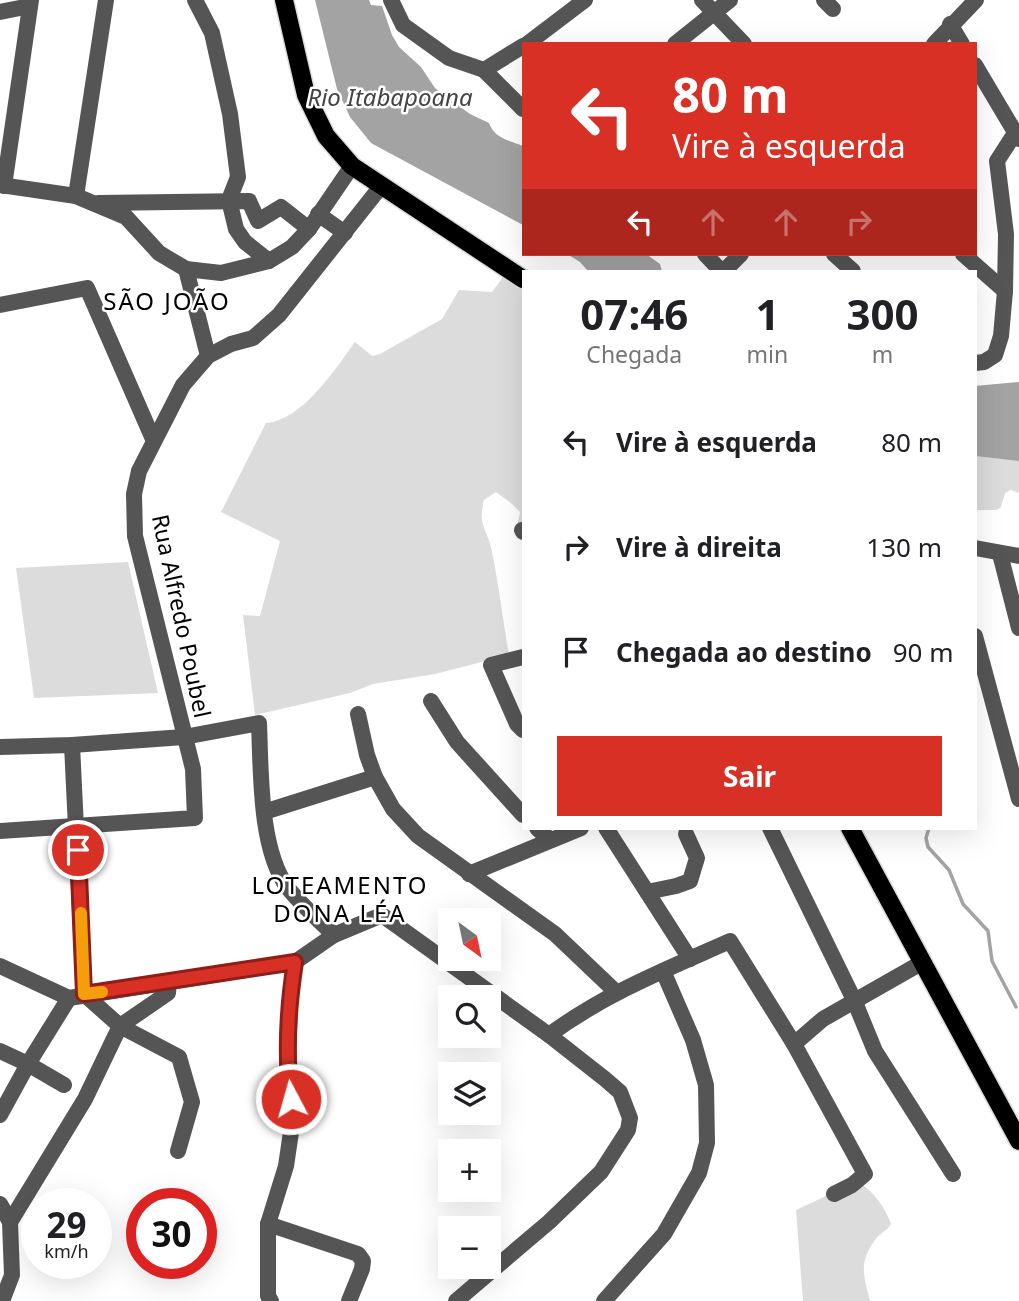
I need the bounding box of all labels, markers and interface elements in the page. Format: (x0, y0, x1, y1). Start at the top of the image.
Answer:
text: 80 m (672, 61, 789, 127)
icon: left (557, 70, 648, 161)
water label: Rio Itabapoana (307, 80, 473, 113)
text: Vire à esquerda (672, 124, 906, 167)
icon: left (621, 203, 659, 241)
icon: ahead (694, 203, 732, 241)
icon: ahead (767, 203, 805, 241)
icon: right (840, 203, 878, 241)
district label: SÃO JOÃO (103, 284, 231, 317)
text: 07:46 (580, 285, 688, 342)
text: 1 (755, 285, 779, 342)
text: 300 (847, 285, 919, 342)
text: Chegada (586, 338, 682, 370)
text: min (747, 338, 788, 370)
text: m (872, 338, 893, 370)
icon: left (557, 423, 595, 461)
text: Vire à esquerda (616, 424, 817, 460)
text: 80 m (881, 424, 942, 460)
street label: Rua Alfredo Poubel (145, 511, 219, 720)
icon: right (557, 528, 595, 566)
text: Vire à direita (616, 529, 782, 565)
text: 130 m (866, 529, 942, 565)
icon: arrive (557, 633, 595, 671)
text: Chegada ao destino (616, 634, 872, 670)
text: 90 m (893, 634, 954, 670)
button: Sair (557, 736, 942, 816)
pin (48, 820, 108, 880)
icon: arrive (59, 831, 97, 869)
district label: LOTEAMENTO DONA LÉA (251, 868, 429, 929)
north arrow (438, 908, 500, 971)
map controls (438, 908, 501, 1279)
button: search (438, 985, 501, 1048)
position arrow (254, 1062, 328, 1136)
button: layers (438, 1062, 501, 1125)
button: + (438, 1139, 501, 1202)
speed limit sign: 30 (126, 1188, 217, 1279)
text: 29 (46, 1201, 87, 1248)
button: − (438, 1216, 501, 1279)
text: km/h (44, 1239, 89, 1263)

